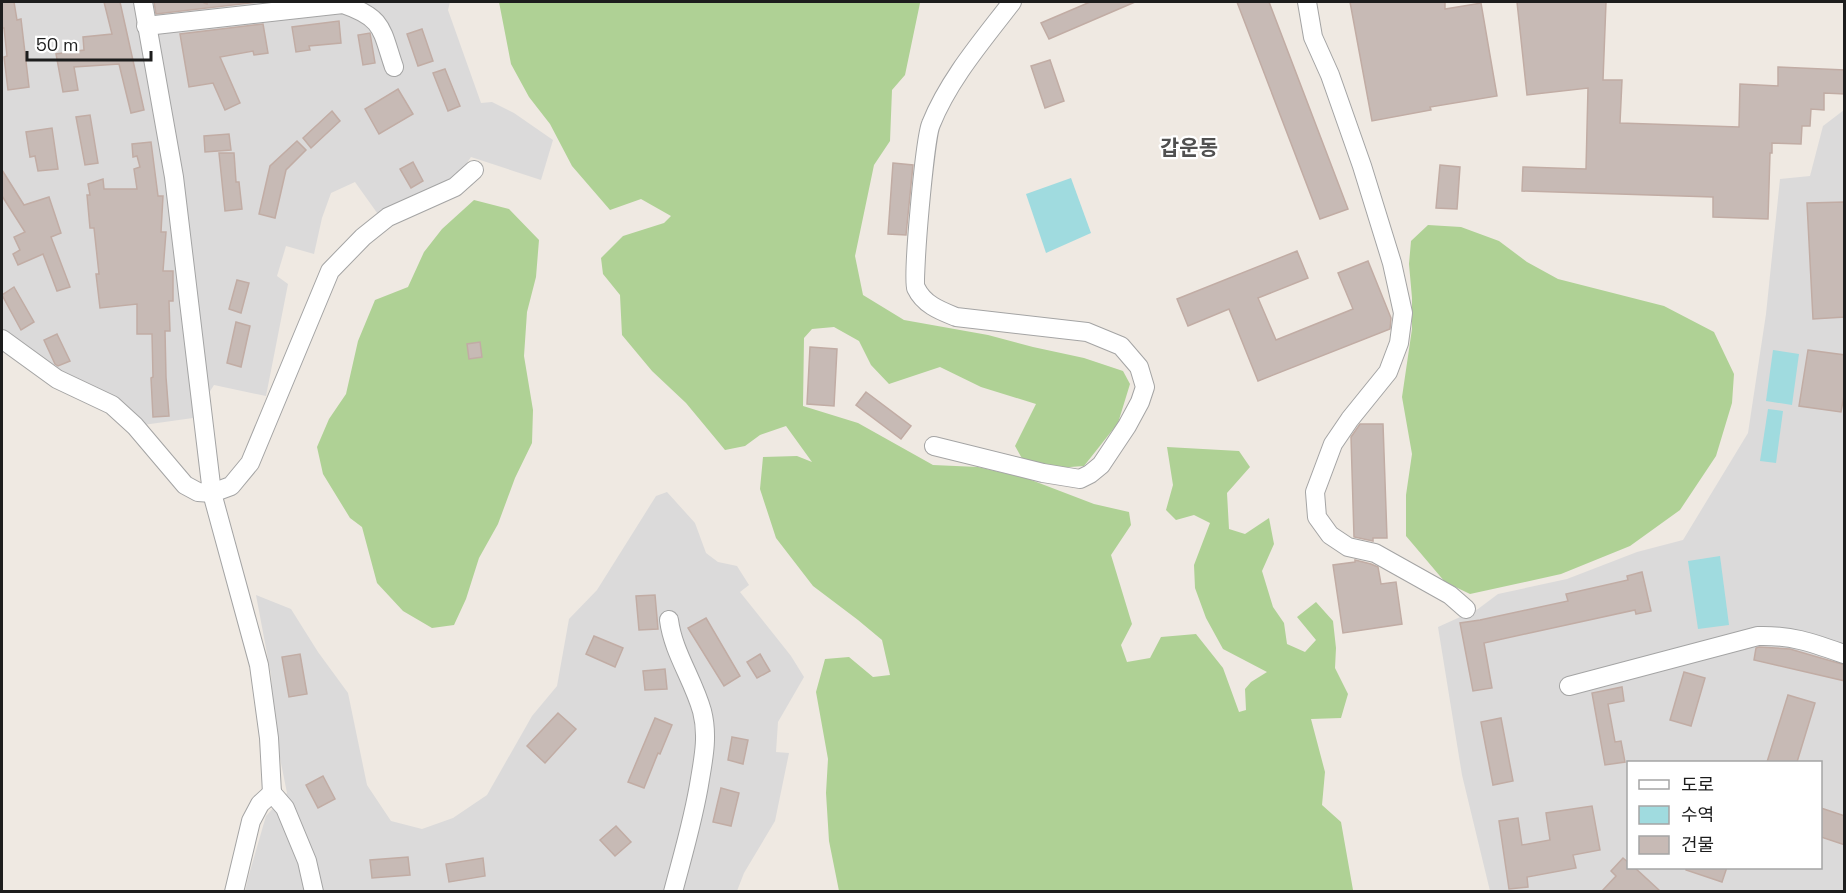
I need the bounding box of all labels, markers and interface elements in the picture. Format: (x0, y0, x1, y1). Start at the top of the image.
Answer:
scale bar (27, 24, 152, 62)
text: 50 m (36, 33, 78, 56)
district label: 갑운동 (1160, 134, 1218, 161)
legend (1627, 761, 1822, 869)
text: 도로 (1681, 773, 1714, 796)
text: 수역 (1681, 803, 1714, 826)
text: 건물 (1681, 833, 1714, 856)

